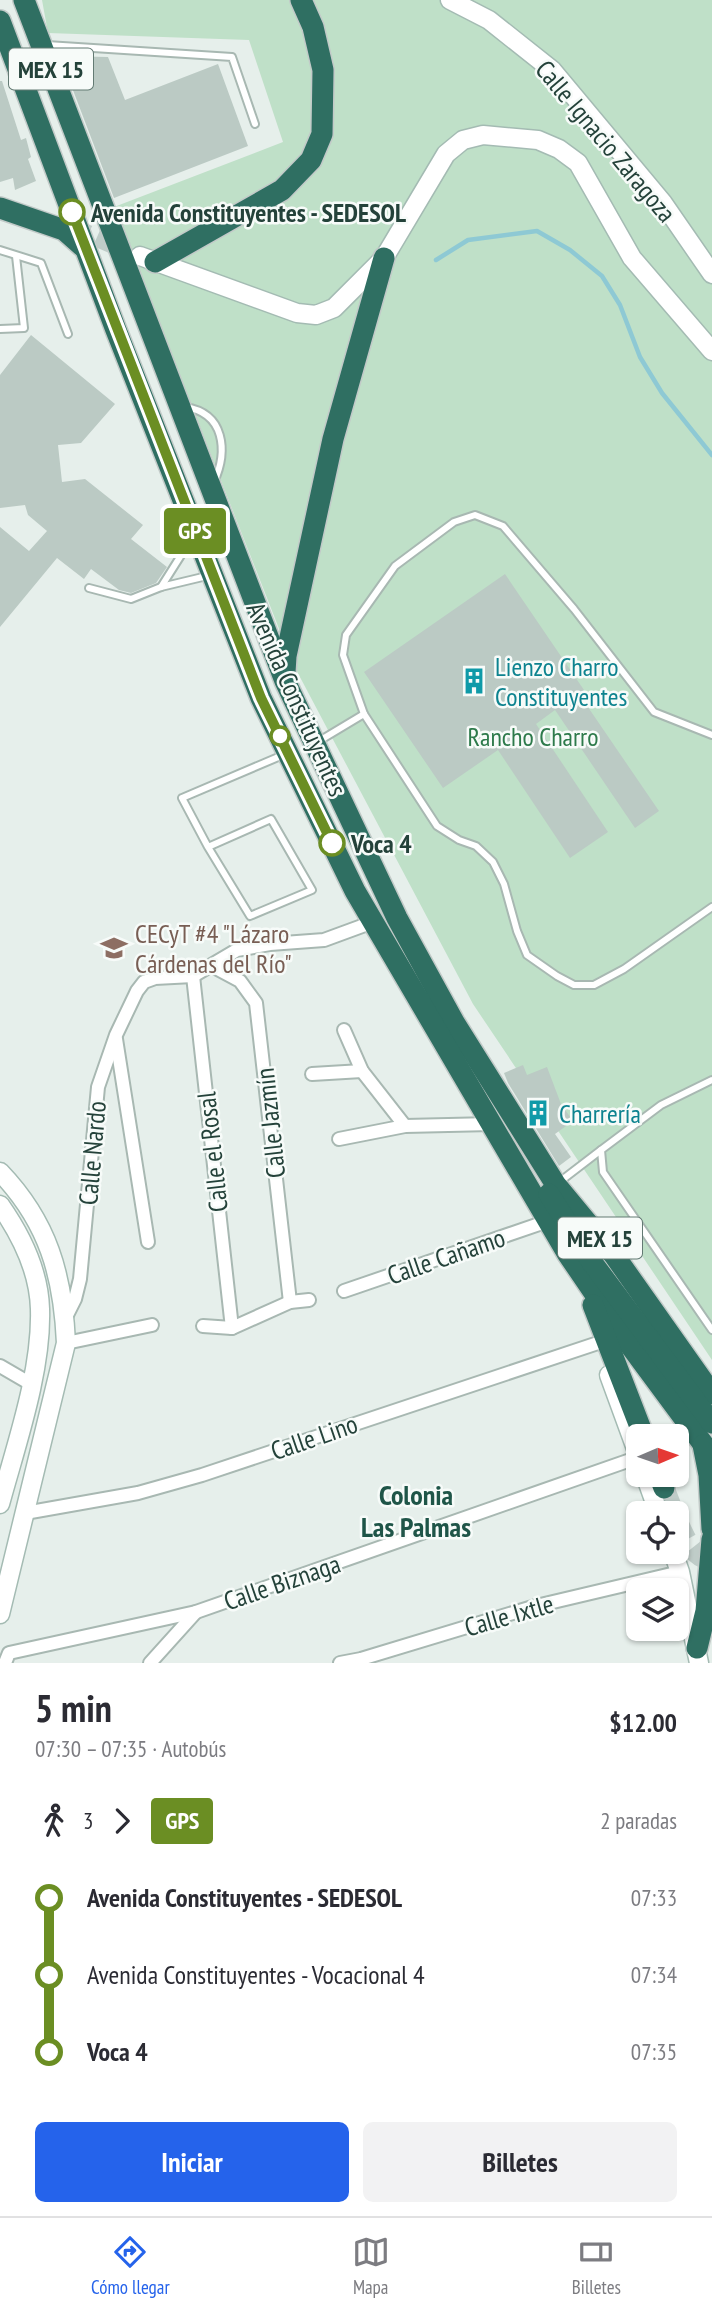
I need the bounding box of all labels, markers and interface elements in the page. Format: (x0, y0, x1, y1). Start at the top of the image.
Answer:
road number: MEX 15 (9, 48, 93, 90)
street label: Calle Ignacio Zaragoza (529, 53, 683, 229)
place label: Avenida Constituyentes - SEDESOL (90, 196, 406, 229)
marker: Avenida Constituyentes - SEDESOL (59, 199, 85, 225)
line badge: GPS (155, 508, 235, 554)
text: GPS (178, 515, 212, 546)
street label: Avenida Constituyentes (239, 597, 355, 801)
place label: Lienzo Charro Constituyentes (495, 650, 627, 713)
building icon: Lienzo Charro Constituyentes (459, 666, 489, 696)
park label: Rancho Charro (468, 720, 598, 753)
unlabelled marker (270, 726, 290, 746)
place label: Voca 4 (350, 827, 412, 860)
marker: Voca 4 (319, 830, 345, 856)
place label: CECyT #4 "Lázaro Cárdenas del Río" (135, 917, 292, 980)
school or university icon: CECyT #4 "Lázaro Cárdenas del Río" (99, 933, 129, 963)
street label: Calle Jazmín (248, 1066, 292, 1180)
street label: Calle el Rosal (189, 1090, 235, 1214)
place label: Charrería (559, 1097, 641, 1130)
building icon: Charrería (523, 1098, 553, 1128)
street label: Calle Nardo (71, 1100, 113, 1206)
road number: MEX 15 (558, 1218, 642, 1258)
street label: Calle Cañamo (383, 1220, 509, 1292)
street label: Calle Lino (266, 1407, 362, 1467)
north arrow (626, 1424, 690, 1488)
map controls (626, 1424, 689, 1641)
district label: Colonia Las Palmas (361, 1476, 471, 1545)
button: locate (626, 1501, 689, 1564)
street label: Calle Biznaga (219, 1547, 345, 1617)
button: layers (626, 1578, 689, 1641)
street label: Calle Ixtle (461, 1587, 557, 1643)
text: 5 min (35, 1683, 112, 1732)
text: $12.00 (609, 1706, 677, 1739)
text: 07:30 – 07:35 · Autobús (35, 1734, 226, 1763)
icon: walk (35, 1802, 73, 1840)
icon: forward (103, 1802, 141, 1840)
text: GPS (165, 1805, 199, 1836)
text: 3 (83, 1806, 93, 1835)
text: 2 paradas (600, 1806, 677, 1835)
text: Avenida Constituyentes - SEDESOL (87, 1881, 402, 1914)
text: 07:33 (631, 1883, 677, 1912)
text: Avenida Constituyentes - Vocacional 4 (87, 1958, 425, 1991)
text: 07:34 (631, 1960, 677, 1989)
text: Voca 4 (87, 2035, 148, 2068)
text: 07:35 (631, 2037, 677, 2066)
button: Iniciar (35, 2122, 349, 2202)
button: Billetes (363, 2122, 677, 2202)
tab: Cómo llegar (91, 2233, 170, 2299)
tab: Mapa (352, 2233, 390, 2299)
tab: Billetes (572, 2233, 621, 2299)

